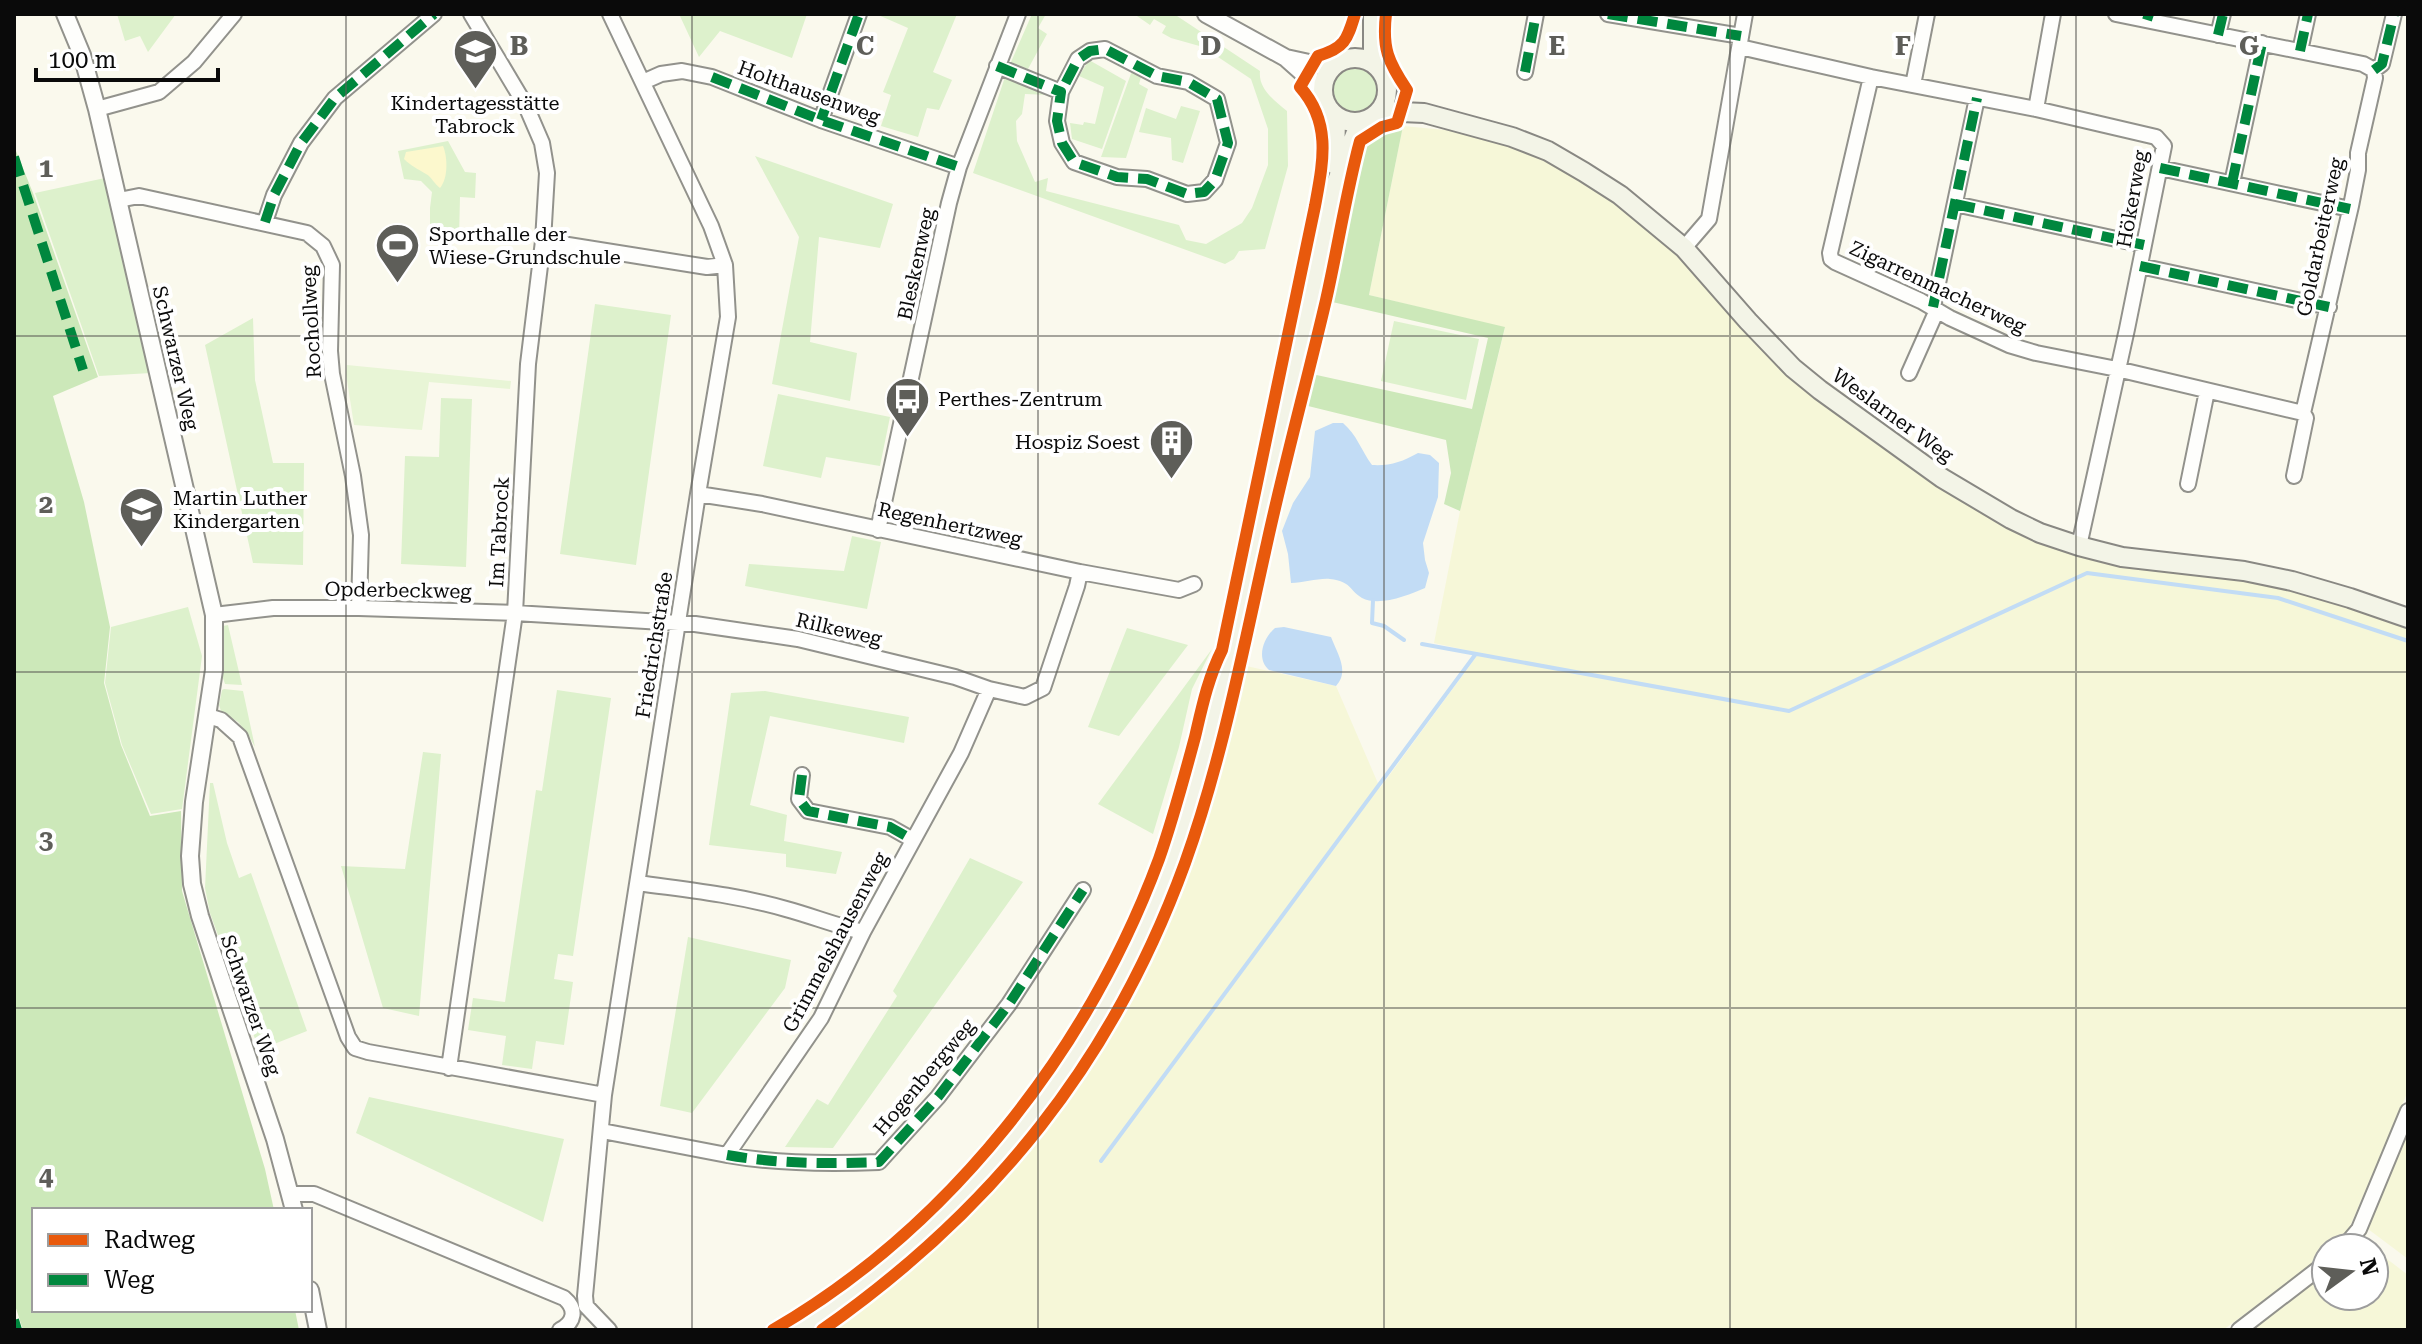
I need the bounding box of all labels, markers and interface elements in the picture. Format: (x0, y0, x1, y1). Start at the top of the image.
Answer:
school or university icon: Kindertagesstätte Tabrock (451, 27, 499, 90)
text: B (510, 31, 528, 61)
text: C (856, 31, 874, 61)
text: D (1201, 31, 1221, 61)
text: E (1549, 31, 1565, 61)
text: F (1895, 31, 1911, 61)
text: G (2239, 31, 2259, 61)
scale bar (36, 32, 218, 82)
text: 100 m (48, 46, 116, 74)
street label: Holthausenweg (734, 55, 884, 129)
place label: Kindertagesstätte Tabrock (391, 91, 560, 138)
street label: Hökerweg (2112, 148, 2153, 250)
text: 1 (39, 153, 53, 183)
street label: Goldarbeiterweg (2291, 155, 2349, 319)
street label: Bleskenweg (892, 205, 940, 322)
sports icon: Sporthalle der Wiese-Grundschule (374, 222, 422, 285)
place label: Sporthalle der Wiese-Grundschule (429, 222, 621, 269)
street label: Zigarrenmacherweg (1846, 236, 2031, 339)
street label: Rochollweg (296, 264, 326, 379)
street label: Schwarzer Weg (148, 284, 204, 433)
street label: Weslarner Weg (1828, 363, 1959, 467)
bus stop icon: Perthes-Zentrum (883, 375, 931, 438)
place label: Perthes-Zentrum (938, 387, 1103, 411)
building icon: Hospiz Soest (1147, 418, 1195, 481)
place label: Hospiz Soest (1015, 430, 1141, 454)
street label: Im Tabrock (484, 476, 514, 588)
school or university icon: Martin Luther Kindergarten (118, 485, 166, 548)
place label: Martin Luther Kindergarten (173, 486, 307, 533)
text: 2 (39, 489, 53, 519)
street label: Regenhertzweg (876, 497, 1025, 551)
street label: Friedrichstraße (631, 570, 677, 720)
street label: Opderbeckweg (324, 577, 472, 603)
street label: Rilkeweg (794, 607, 885, 651)
text: 3 (39, 825, 53, 855)
street label: Grimmelshausenweg (777, 847, 893, 1036)
street label: Schwarzer Weg (216, 931, 287, 1079)
street label: Hogenbergweg (868, 1013, 980, 1140)
text: 4 (39, 1161, 54, 1191)
legend (32, 1208, 312, 1312)
text: Radweg (104, 1226, 195, 1254)
north arrow (2310, 1232, 2390, 1312)
text: N (2355, 1256, 2383, 1278)
text: Weg (104, 1266, 154, 1294)

